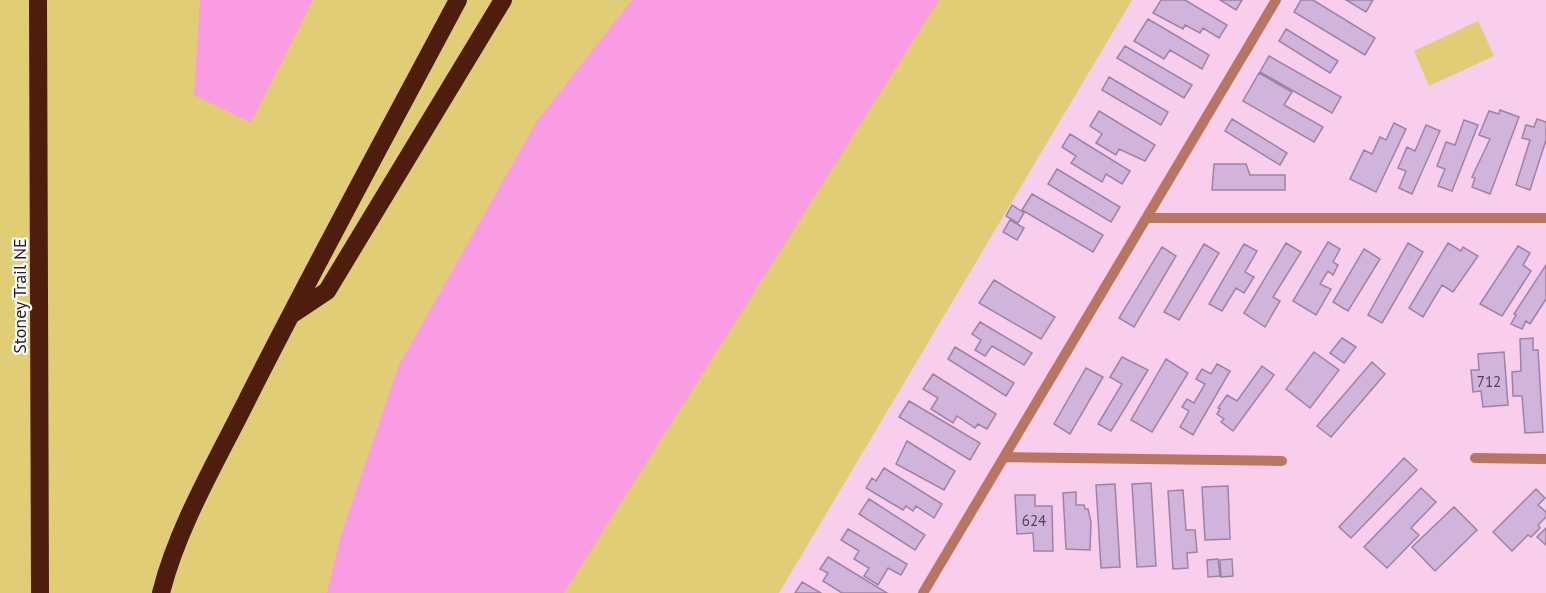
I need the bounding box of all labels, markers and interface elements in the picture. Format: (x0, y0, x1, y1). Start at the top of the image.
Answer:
street label: Stoney Trail NE (8, 238, 31, 354)
house number: 712 (1477, 372, 1501, 391)
house number: 624 (1022, 511, 1046, 530)

